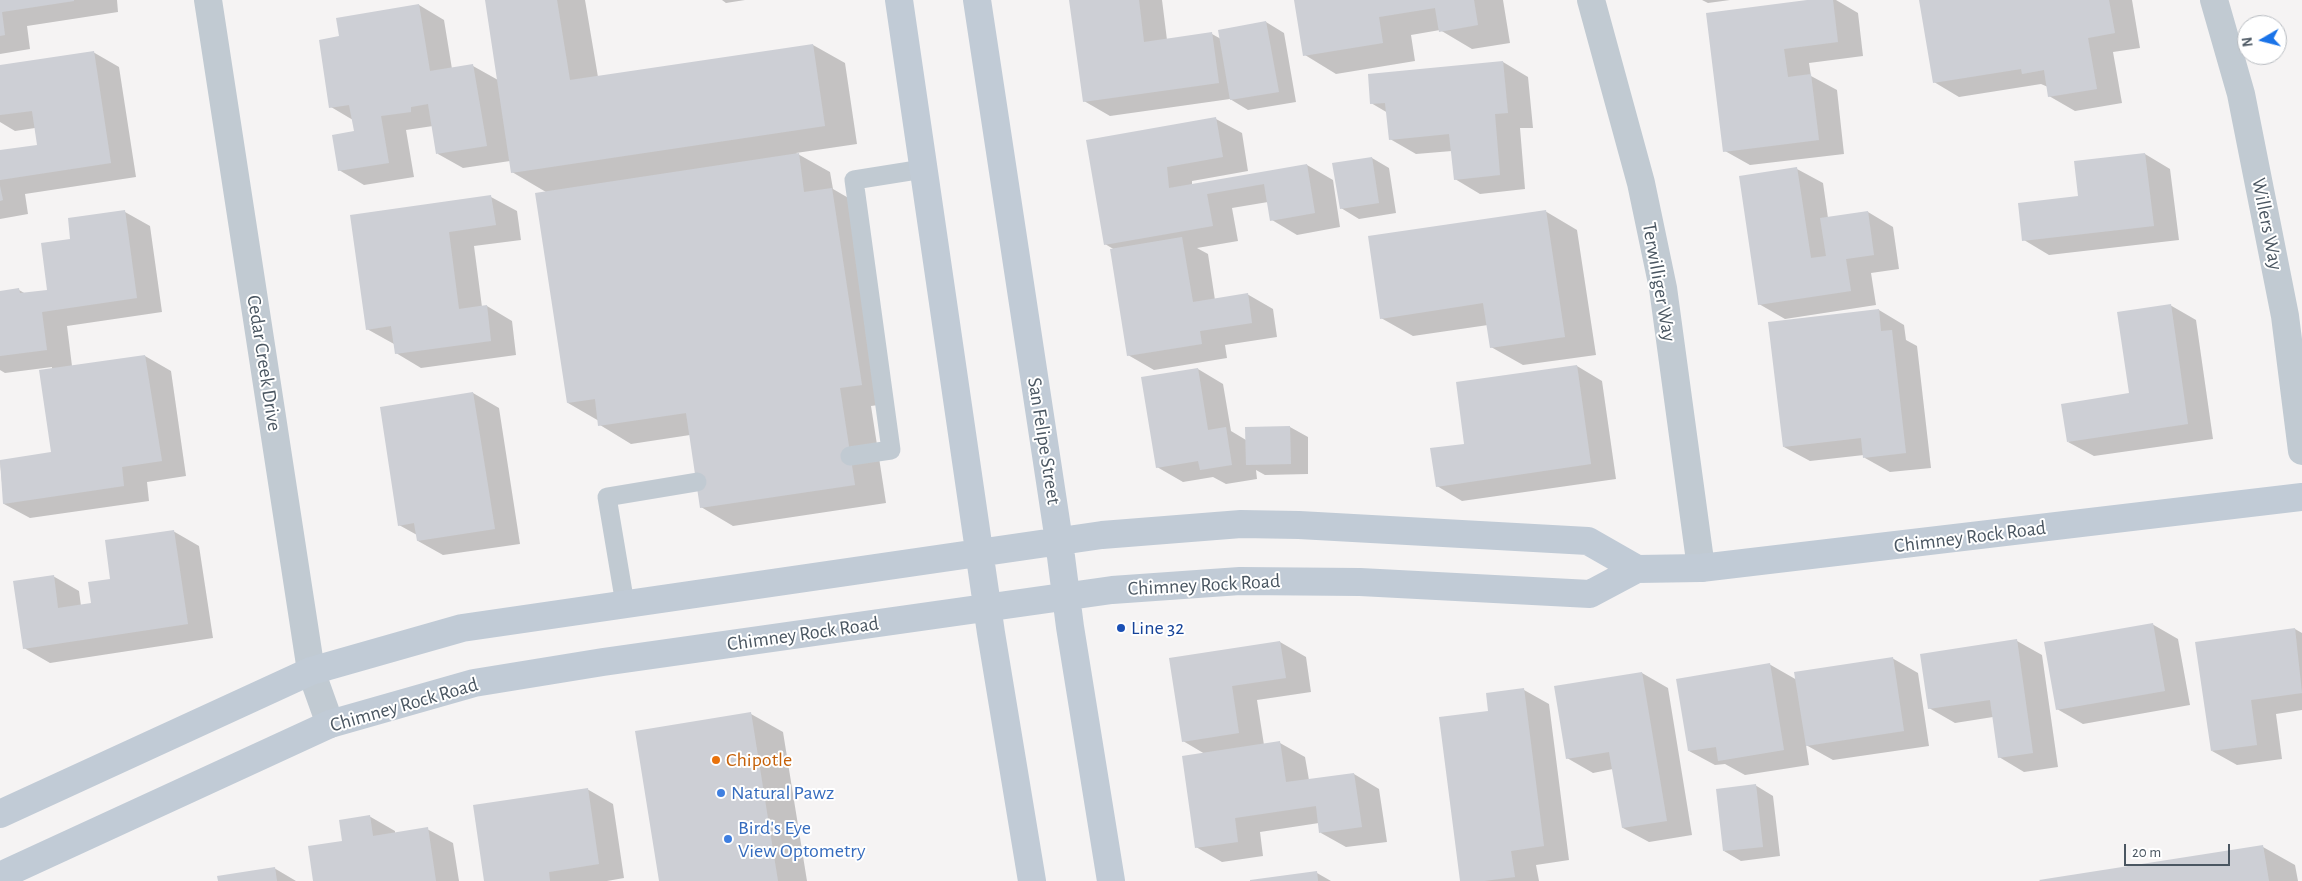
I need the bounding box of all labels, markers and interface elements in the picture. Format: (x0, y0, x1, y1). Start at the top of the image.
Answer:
north arrow (2237, 15, 2287, 65)
text: N (2241, 36, 2256, 48)
street label: Willers Way (2246, 176, 2288, 272)
street label: Terwilliger Way (1637, 221, 1681, 343)
street label: Cedar Creek Drive (241, 293, 287, 433)
street label: San Felipe Street (1022, 376, 1066, 506)
street label: Chimney Rock Road (1893, 516, 2047, 558)
street label: Chimney Rock Road (1127, 569, 1281, 601)
street label: Chimney Rock Road (726, 611, 880, 657)
place label: Line 32 (1131, 616, 1184, 640)
marker: Line 32 (1115, 622, 1127, 634)
street label: Chimney Rock Road (327, 672, 481, 738)
place label: Chipotle (726, 748, 792, 772)
marker: Chipotle (710, 754, 722, 766)
place label: Natural Pawz (731, 781, 834, 805)
marker: Natural Pawz (715, 787, 727, 799)
place label: Bird's Eye View Optometry (738, 816, 866, 863)
marker: Bird's Eye View Optometry (722, 833, 734, 845)
scale bar (2127, 834, 2233, 866)
text: 20 m (2132, 845, 2161, 860)

